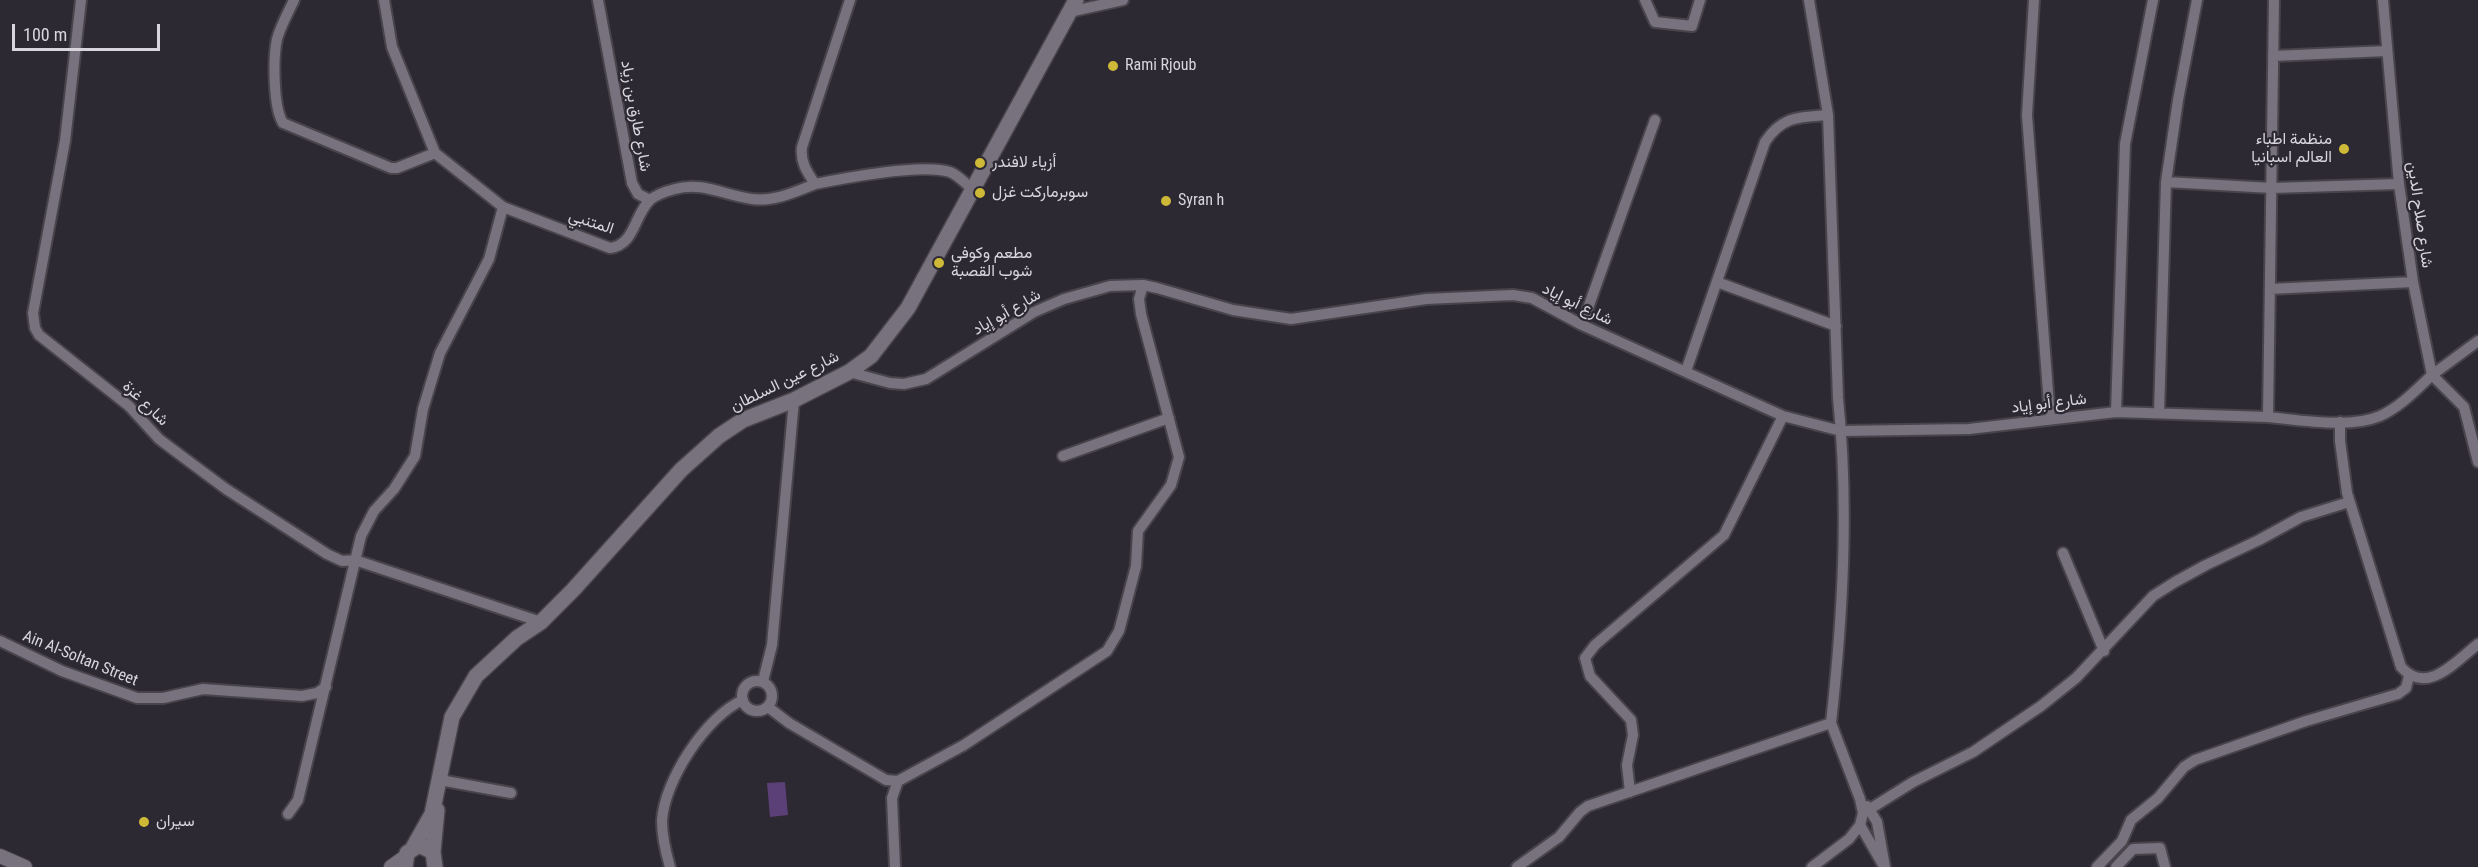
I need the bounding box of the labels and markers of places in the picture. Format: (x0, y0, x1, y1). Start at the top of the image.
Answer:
place label: Rami Rjoub (1125, 56, 1196, 76)
marker: Rami Rjoub (1106, 59, 1120, 73)
place label: منظمة اطباء العالم اسبانيا (2251, 130, 2332, 168)
marker: منظمة اطباء العالم اسبانيا (2337, 142, 2351, 156)
place label: أزياء لافندر (992, 153, 1056, 173)
marker: أزياء لافندر (973, 156, 987, 170)
place label: سوبرماركت غزل (992, 183, 1088, 203)
marker: سوبرماركت غزل (973, 186, 987, 200)
place label: Syran h (1178, 191, 1224, 211)
marker: Syran h (1159, 194, 1173, 208)
place label: مطعم وكوفي شوب القصبة (951, 244, 1032, 282)
marker: مطعم وكوفي شوب القصبة (932, 256, 946, 270)
place label: سيران (156, 812, 195, 832)
marker: سيران (137, 815, 151, 829)

